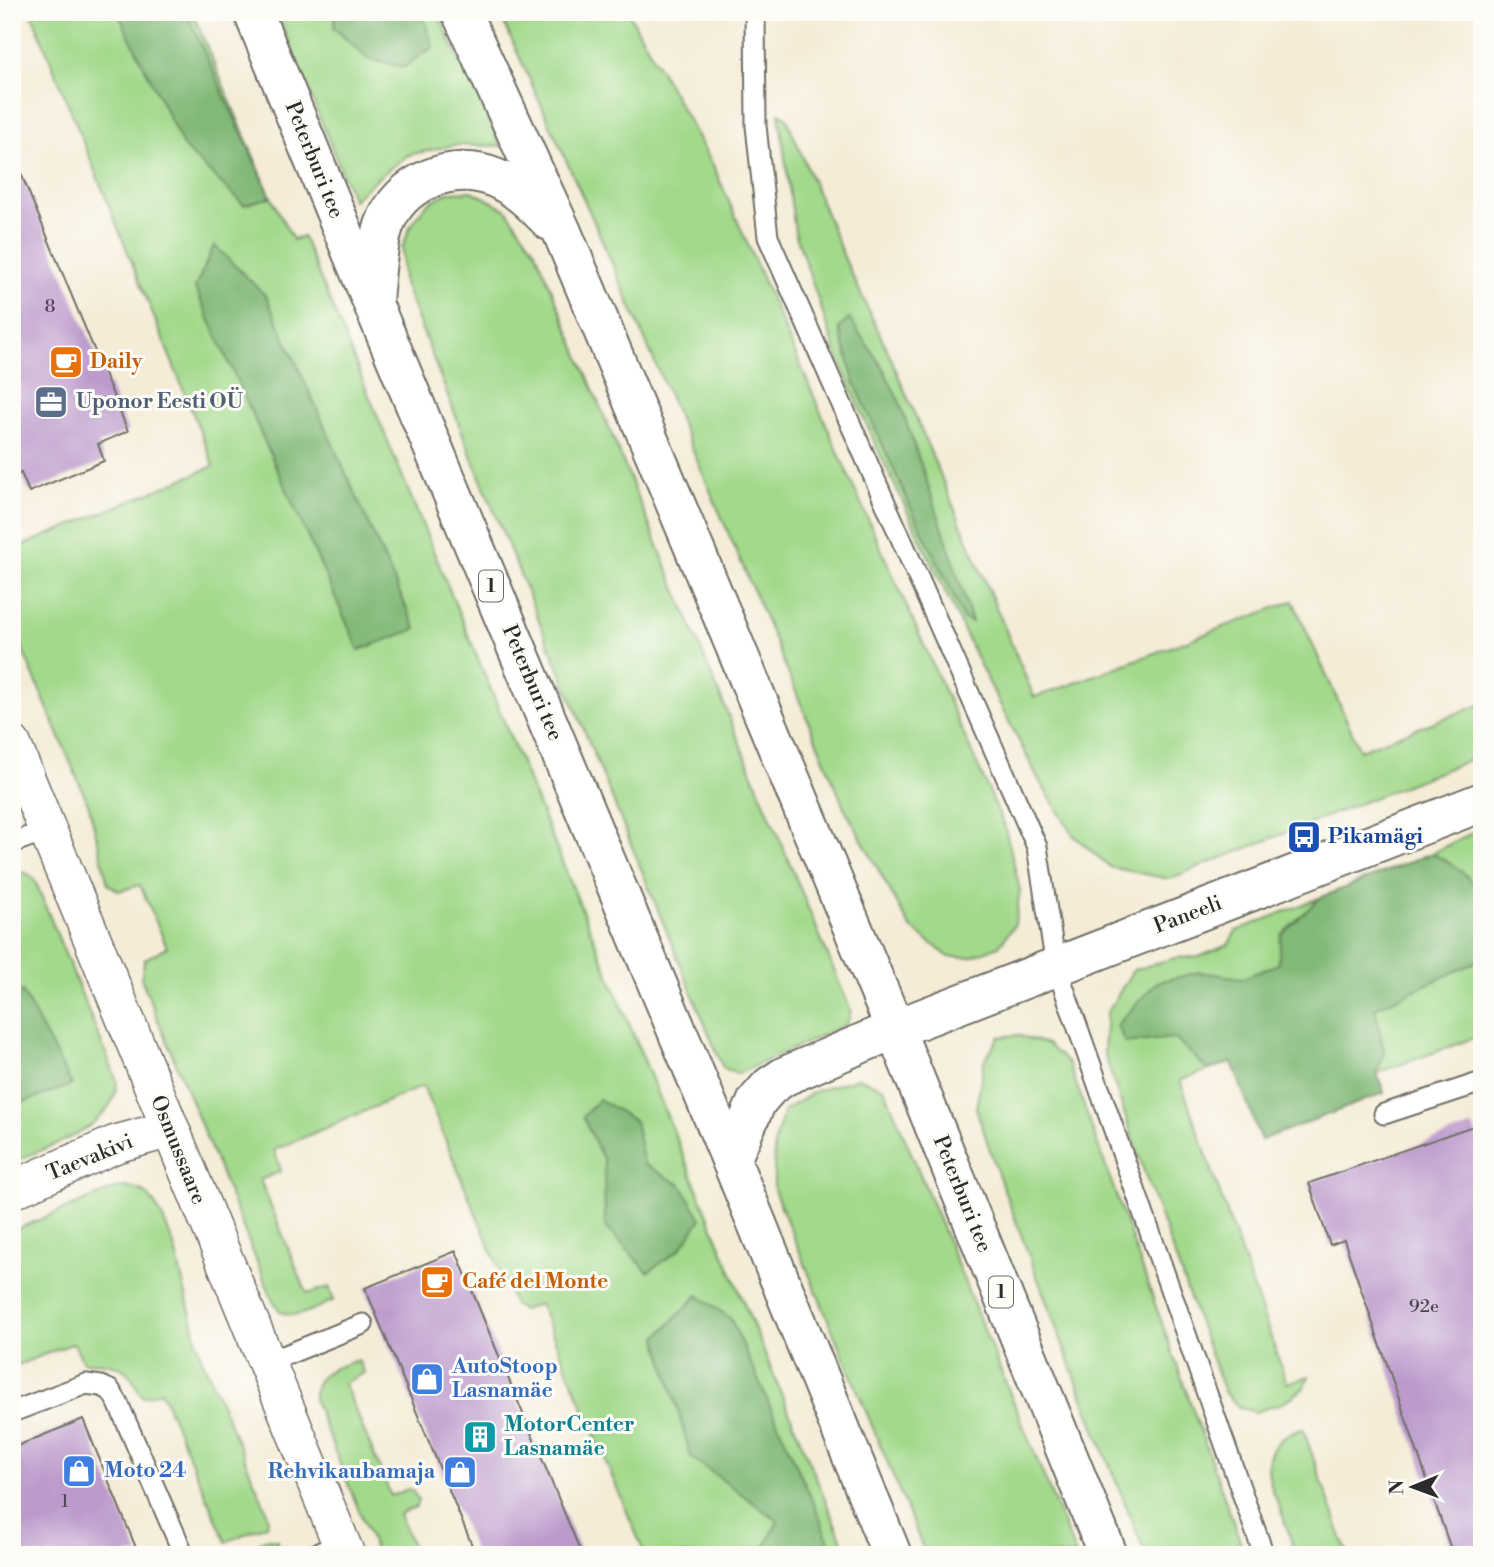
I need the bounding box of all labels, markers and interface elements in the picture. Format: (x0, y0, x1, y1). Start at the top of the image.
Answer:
street label: Peterburi tee (279, 98, 349, 222)
house number: 8 (44, 295, 56, 318)
cafe icon: Daily (47, 343, 85, 381)
place label: Daily (90, 349, 143, 375)
office icon: Uponor Eesti OÜ (32, 383, 70, 421)
place label: Uponor Eesti OÜ (76, 386, 244, 415)
road number: 1 (479, 570, 503, 601)
street label: Peterburi tee (496, 621, 568, 745)
bus stop icon: Pikamägi (1285, 818, 1323, 856)
place label: Pikamägi (1328, 824, 1423, 850)
street label: Paneeli (1150, 890, 1226, 940)
street label: Osmussaare (144, 1092, 212, 1208)
street label: Taevakivi (43, 1129, 137, 1187)
street label: Peterburi tee (927, 1132, 997, 1256)
cafe icon: Café del Monte (418, 1263, 456, 1301)
place label: Café del Monte (462, 1269, 608, 1295)
road number: 1 (989, 1276, 1013, 1308)
house number: 92e (1409, 1295, 1439, 1318)
place label: AutoStoop Lasnamäe (451, 1354, 558, 1404)
shop icon: AutoStoop Lasnamäe (408, 1360, 446, 1398)
place label: MotorCenter Lasnamäe (504, 1412, 635, 1462)
building icon: MotorCenter Lasnamäe (461, 1418, 499, 1456)
shop icon: Moto 24 (60, 1452, 98, 1490)
north arrow (1378, 1452, 1448, 1522)
shop icon: Rehvikaubamaja (441, 1453, 479, 1491)
place label: Moto 24 (104, 1458, 186, 1484)
place label: Rehvikaubamaja (268, 1459, 436, 1485)
text: N (1385, 1480, 1409, 1495)
house number: 1 (61, 1490, 69, 1513)

